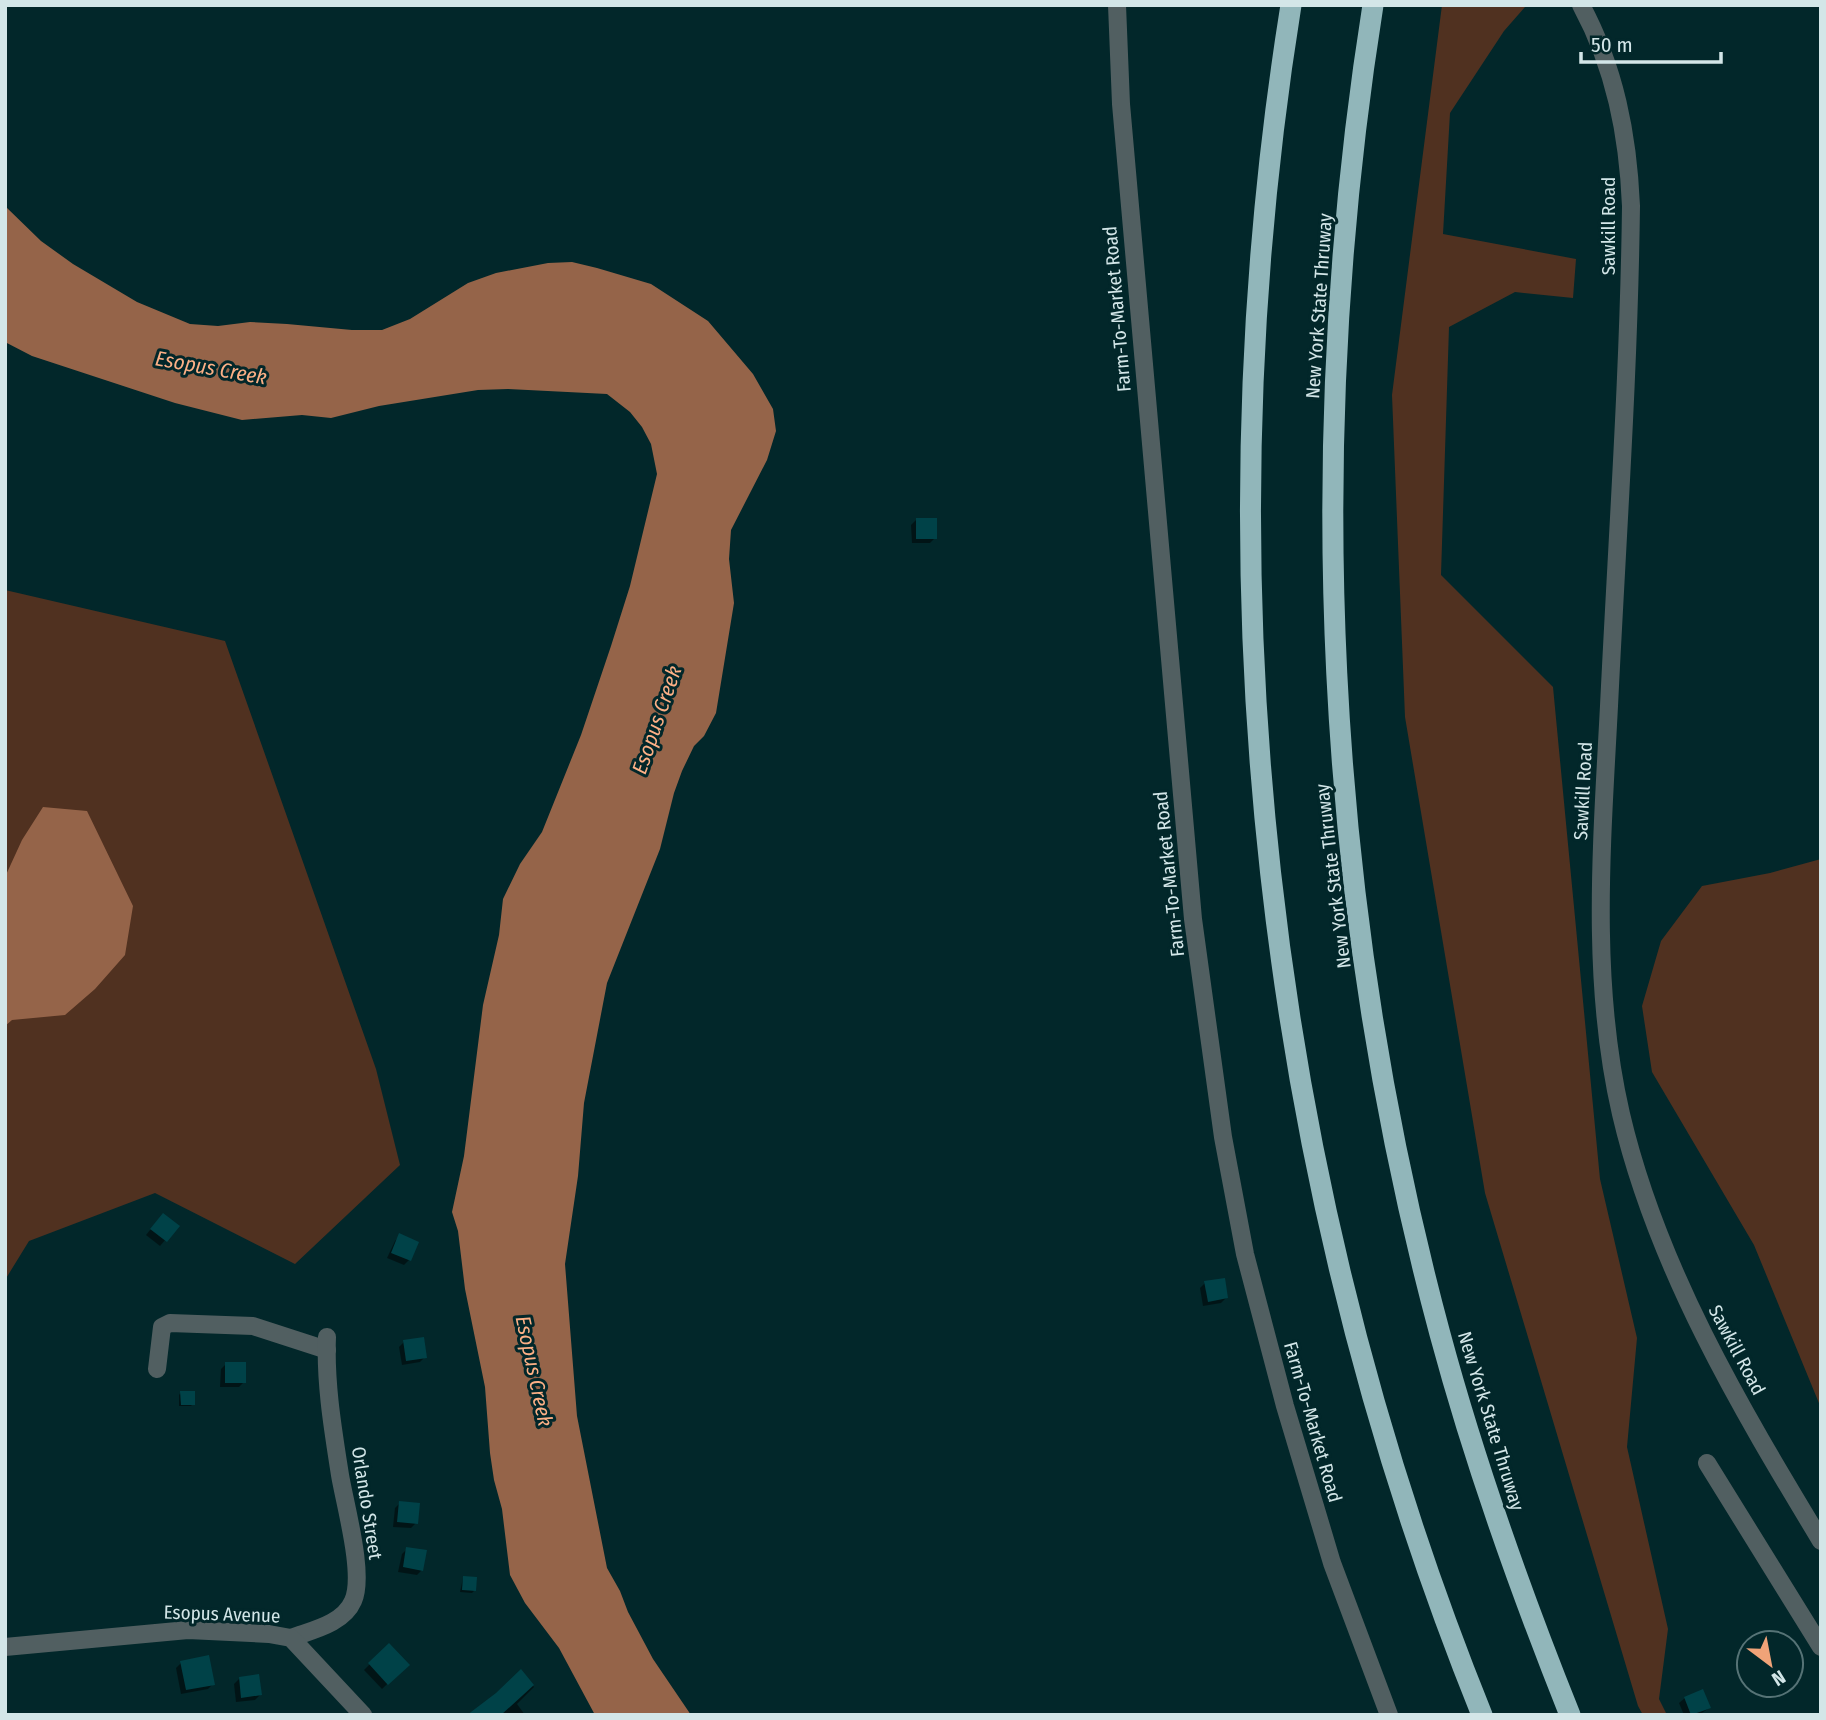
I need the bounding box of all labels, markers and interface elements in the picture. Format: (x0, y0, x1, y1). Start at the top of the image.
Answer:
scale bar (1581, 21, 1721, 65)
text: 50 m (1591, 32, 1633, 58)
street label: Sawkill Road (1597, 177, 1620, 275)
street label: New York State Thruway (1301, 212, 1337, 399)
street label: Farm-To-Market Road (1098, 225, 1136, 393)
water label: Esopus Creek (153, 345, 269, 391)
water label: Esopus Creek (626, 663, 688, 777)
street label: Sawkill Road (1569, 741, 1597, 841)
street label: New York State Thruway (1310, 782, 1356, 970)
street label: Farm-To-Market Road (1149, 790, 1189, 958)
street label: Sawkill Road (1704, 1301, 1770, 1399)
water label: Esopus Creek (510, 1313, 558, 1429)
street label: New York State Thruway (1453, 1329, 1529, 1514)
street label: Farm-To-Market Road (1279, 1339, 1347, 1505)
street label: Orlando Street (347, 1445, 387, 1562)
street label: Esopus Avenue (163, 1600, 281, 1628)
north arrow (1735, 1629, 1805, 1699)
text: N (1768, 1665, 1790, 1691)

